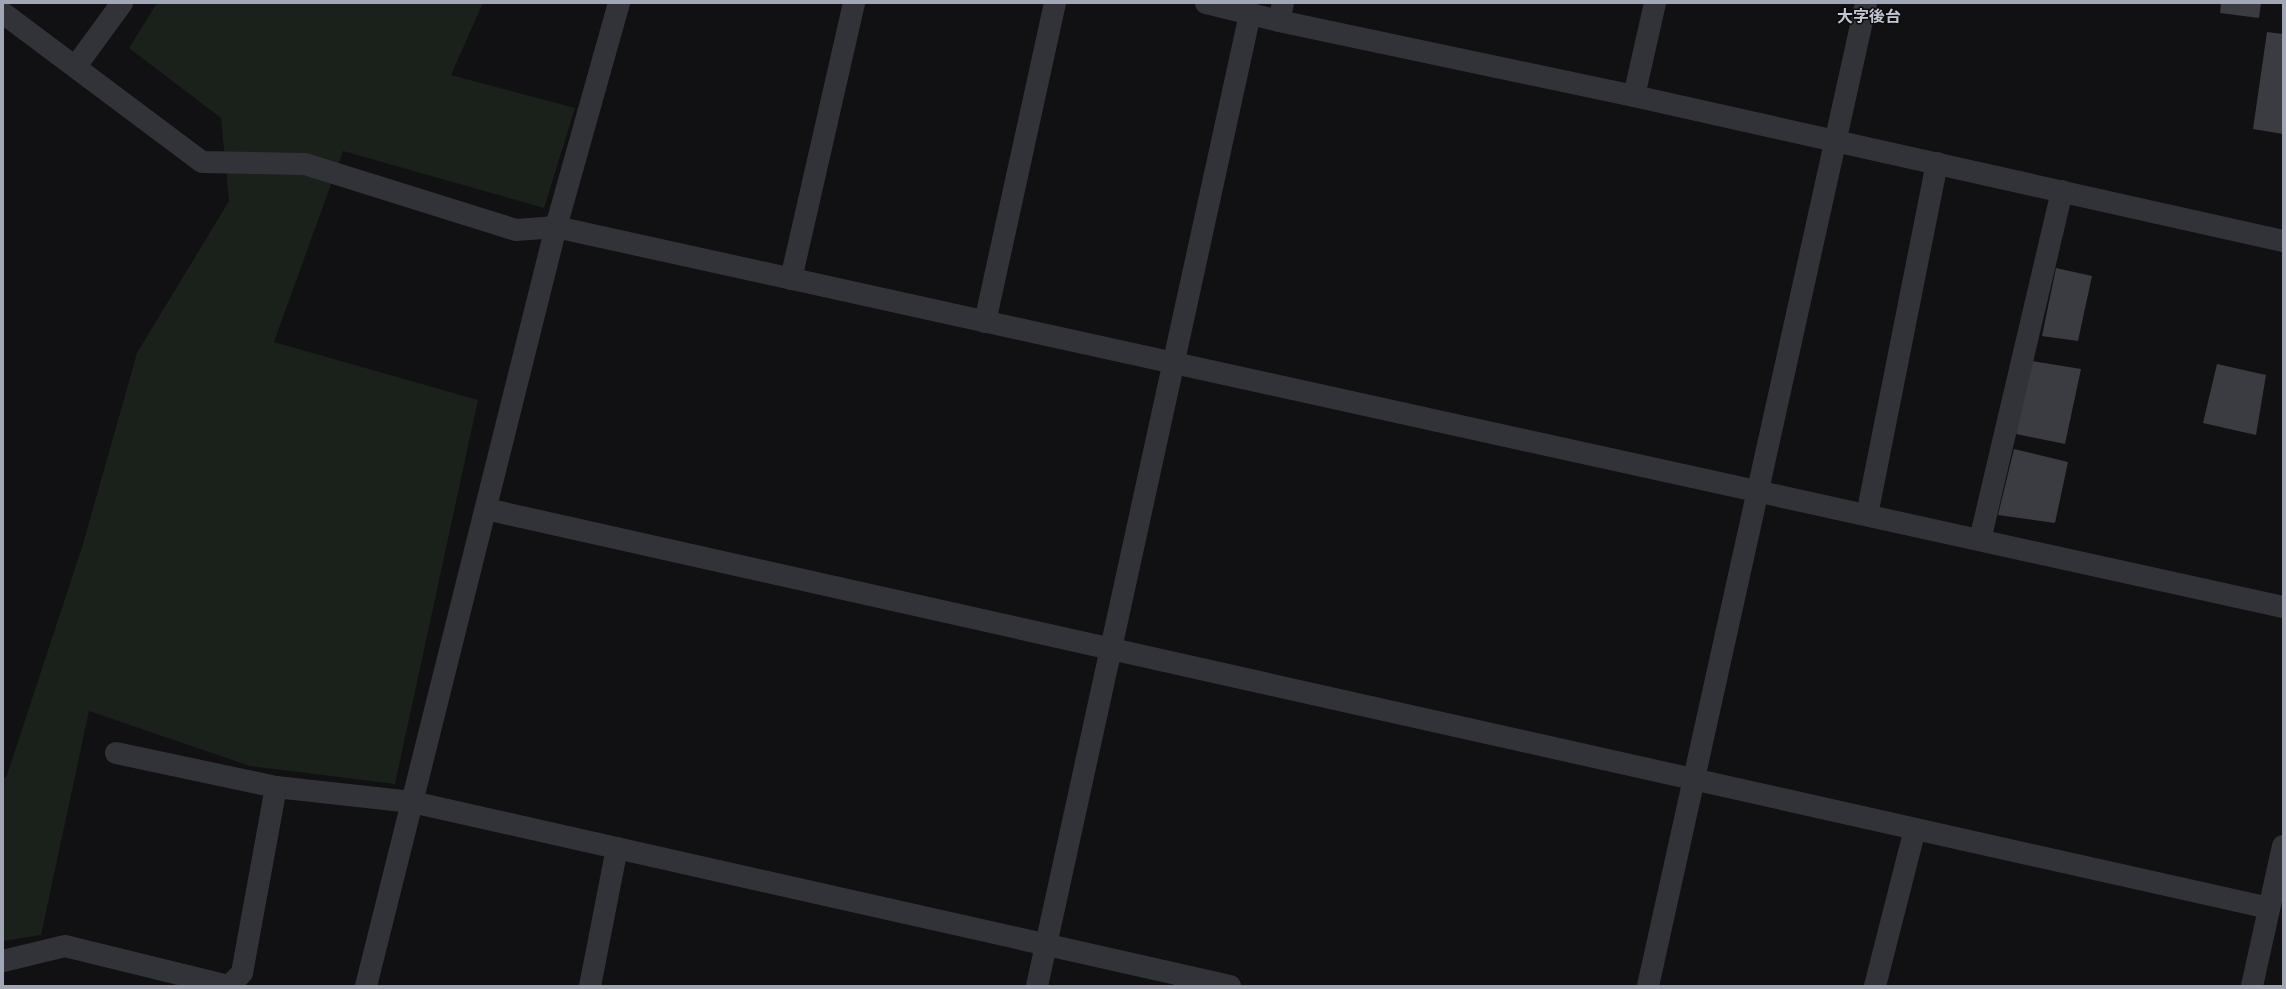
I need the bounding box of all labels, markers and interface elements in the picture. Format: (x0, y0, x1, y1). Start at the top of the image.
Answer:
district label: 大字後台 (1837, 8, 1901, 28)

